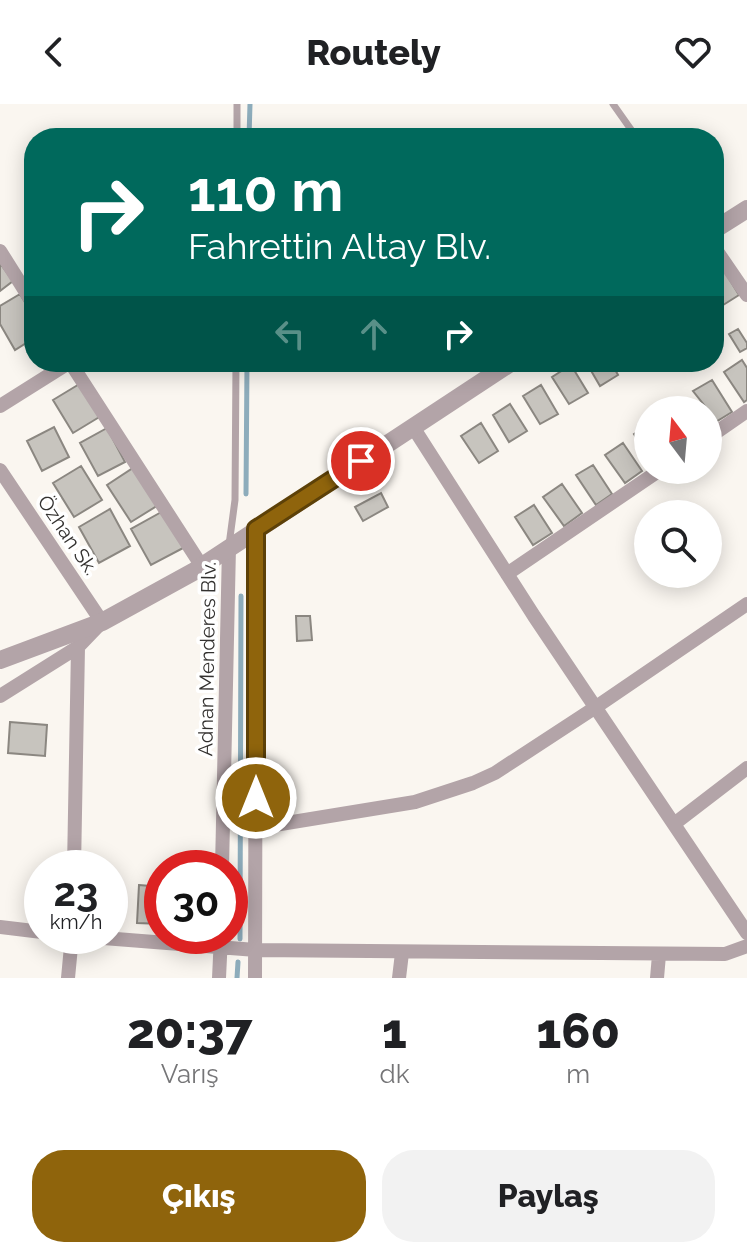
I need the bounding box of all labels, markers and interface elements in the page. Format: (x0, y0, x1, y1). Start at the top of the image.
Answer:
icon: back (32, 30, 76, 74)
icon: heart (671, 30, 715, 74)
text: Routely (306, 31, 441, 73)
text: 110 m (188, 158, 343, 224)
icon: right (56, 160, 160, 264)
text: Fahrettin Altay Blv. (188, 225, 491, 267)
icon: left (268, 312, 312, 356)
icon: ahead (352, 312, 396, 356)
icon: right (436, 312, 480, 356)
north arrow (634, 396, 722, 484)
map controls (634, 396, 722, 588)
pin (327, 427, 395, 495)
icon: arrive (339, 439, 383, 483)
street label: Özhan Sk. (33, 491, 103, 579)
button: search (634, 500, 722, 588)
street label: Adnan Menderes Blv. (193, 562, 221, 756)
position arrow (214, 756, 298, 840)
speed limit sign: 30 (144, 850, 248, 954)
text: 23 (54, 868, 98, 915)
text: km/h (50, 910, 102, 934)
text: 20:37 (127, 1003, 252, 1059)
text: 1 (382, 1003, 407, 1059)
text: 160 (536, 1003, 620, 1059)
text: Varış (161, 1059, 219, 1089)
text: dk (379, 1059, 409, 1089)
text: m (566, 1059, 590, 1089)
button: Çıkış (32, 1150, 366, 1242)
button: Paylaş (382, 1150, 715, 1242)

